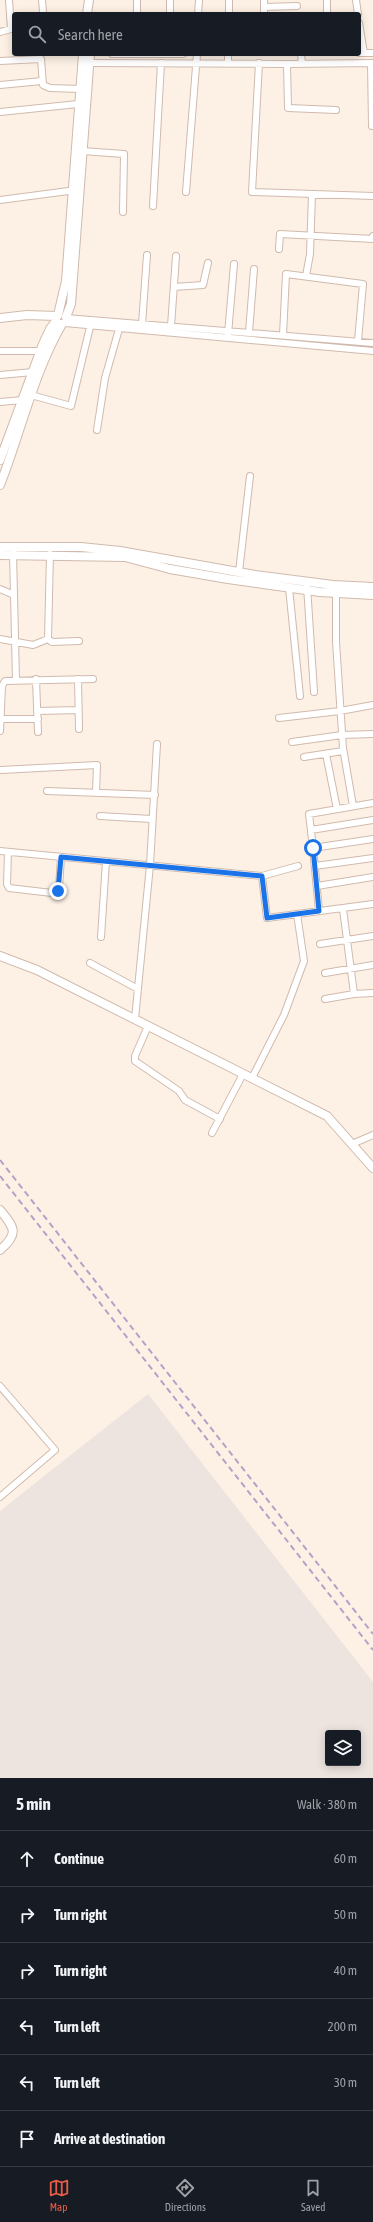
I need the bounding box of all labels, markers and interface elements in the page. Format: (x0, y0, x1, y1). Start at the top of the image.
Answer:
search box (12, 12, 361, 56)
icon: search (26, 23, 48, 45)
text: Search here (58, 26, 123, 43)
route start (304, 839, 322, 857)
route end (49, 882, 67, 900)
map controls (325, 1730, 361, 1766)
button: layers (325, 1730, 361, 1766)
text: 5 min (16, 1794, 51, 1814)
text: Walk · 380 m (297, 1797, 357, 1812)
icon: ahead (16, 1848, 38, 1870)
text: Continue (54, 1850, 104, 1867)
text: 60 m (334, 1851, 357, 1866)
icon: right (16, 1904, 38, 1926)
text: Turn right (54, 1906, 107, 1923)
text: 50 m (334, 1907, 357, 1922)
icon: right (16, 1960, 38, 1982)
text: Turn right (54, 1962, 107, 1979)
text: 40 m (334, 1963, 357, 1978)
icon: left (16, 2016, 38, 2038)
text: Turn left (54, 2018, 100, 2035)
text: 200 m (328, 2019, 357, 2034)
icon: left (16, 2072, 38, 2094)
text: Turn left (54, 2074, 100, 2091)
text: 30 m (334, 2075, 357, 2090)
icon: arrive (16, 2128, 38, 2150)
text: Arrive at destination (54, 2130, 165, 2147)
tab: Map (48, 2177, 70, 2213)
tab: Directions (165, 2177, 206, 2213)
tab: Saved (301, 2177, 325, 2213)

